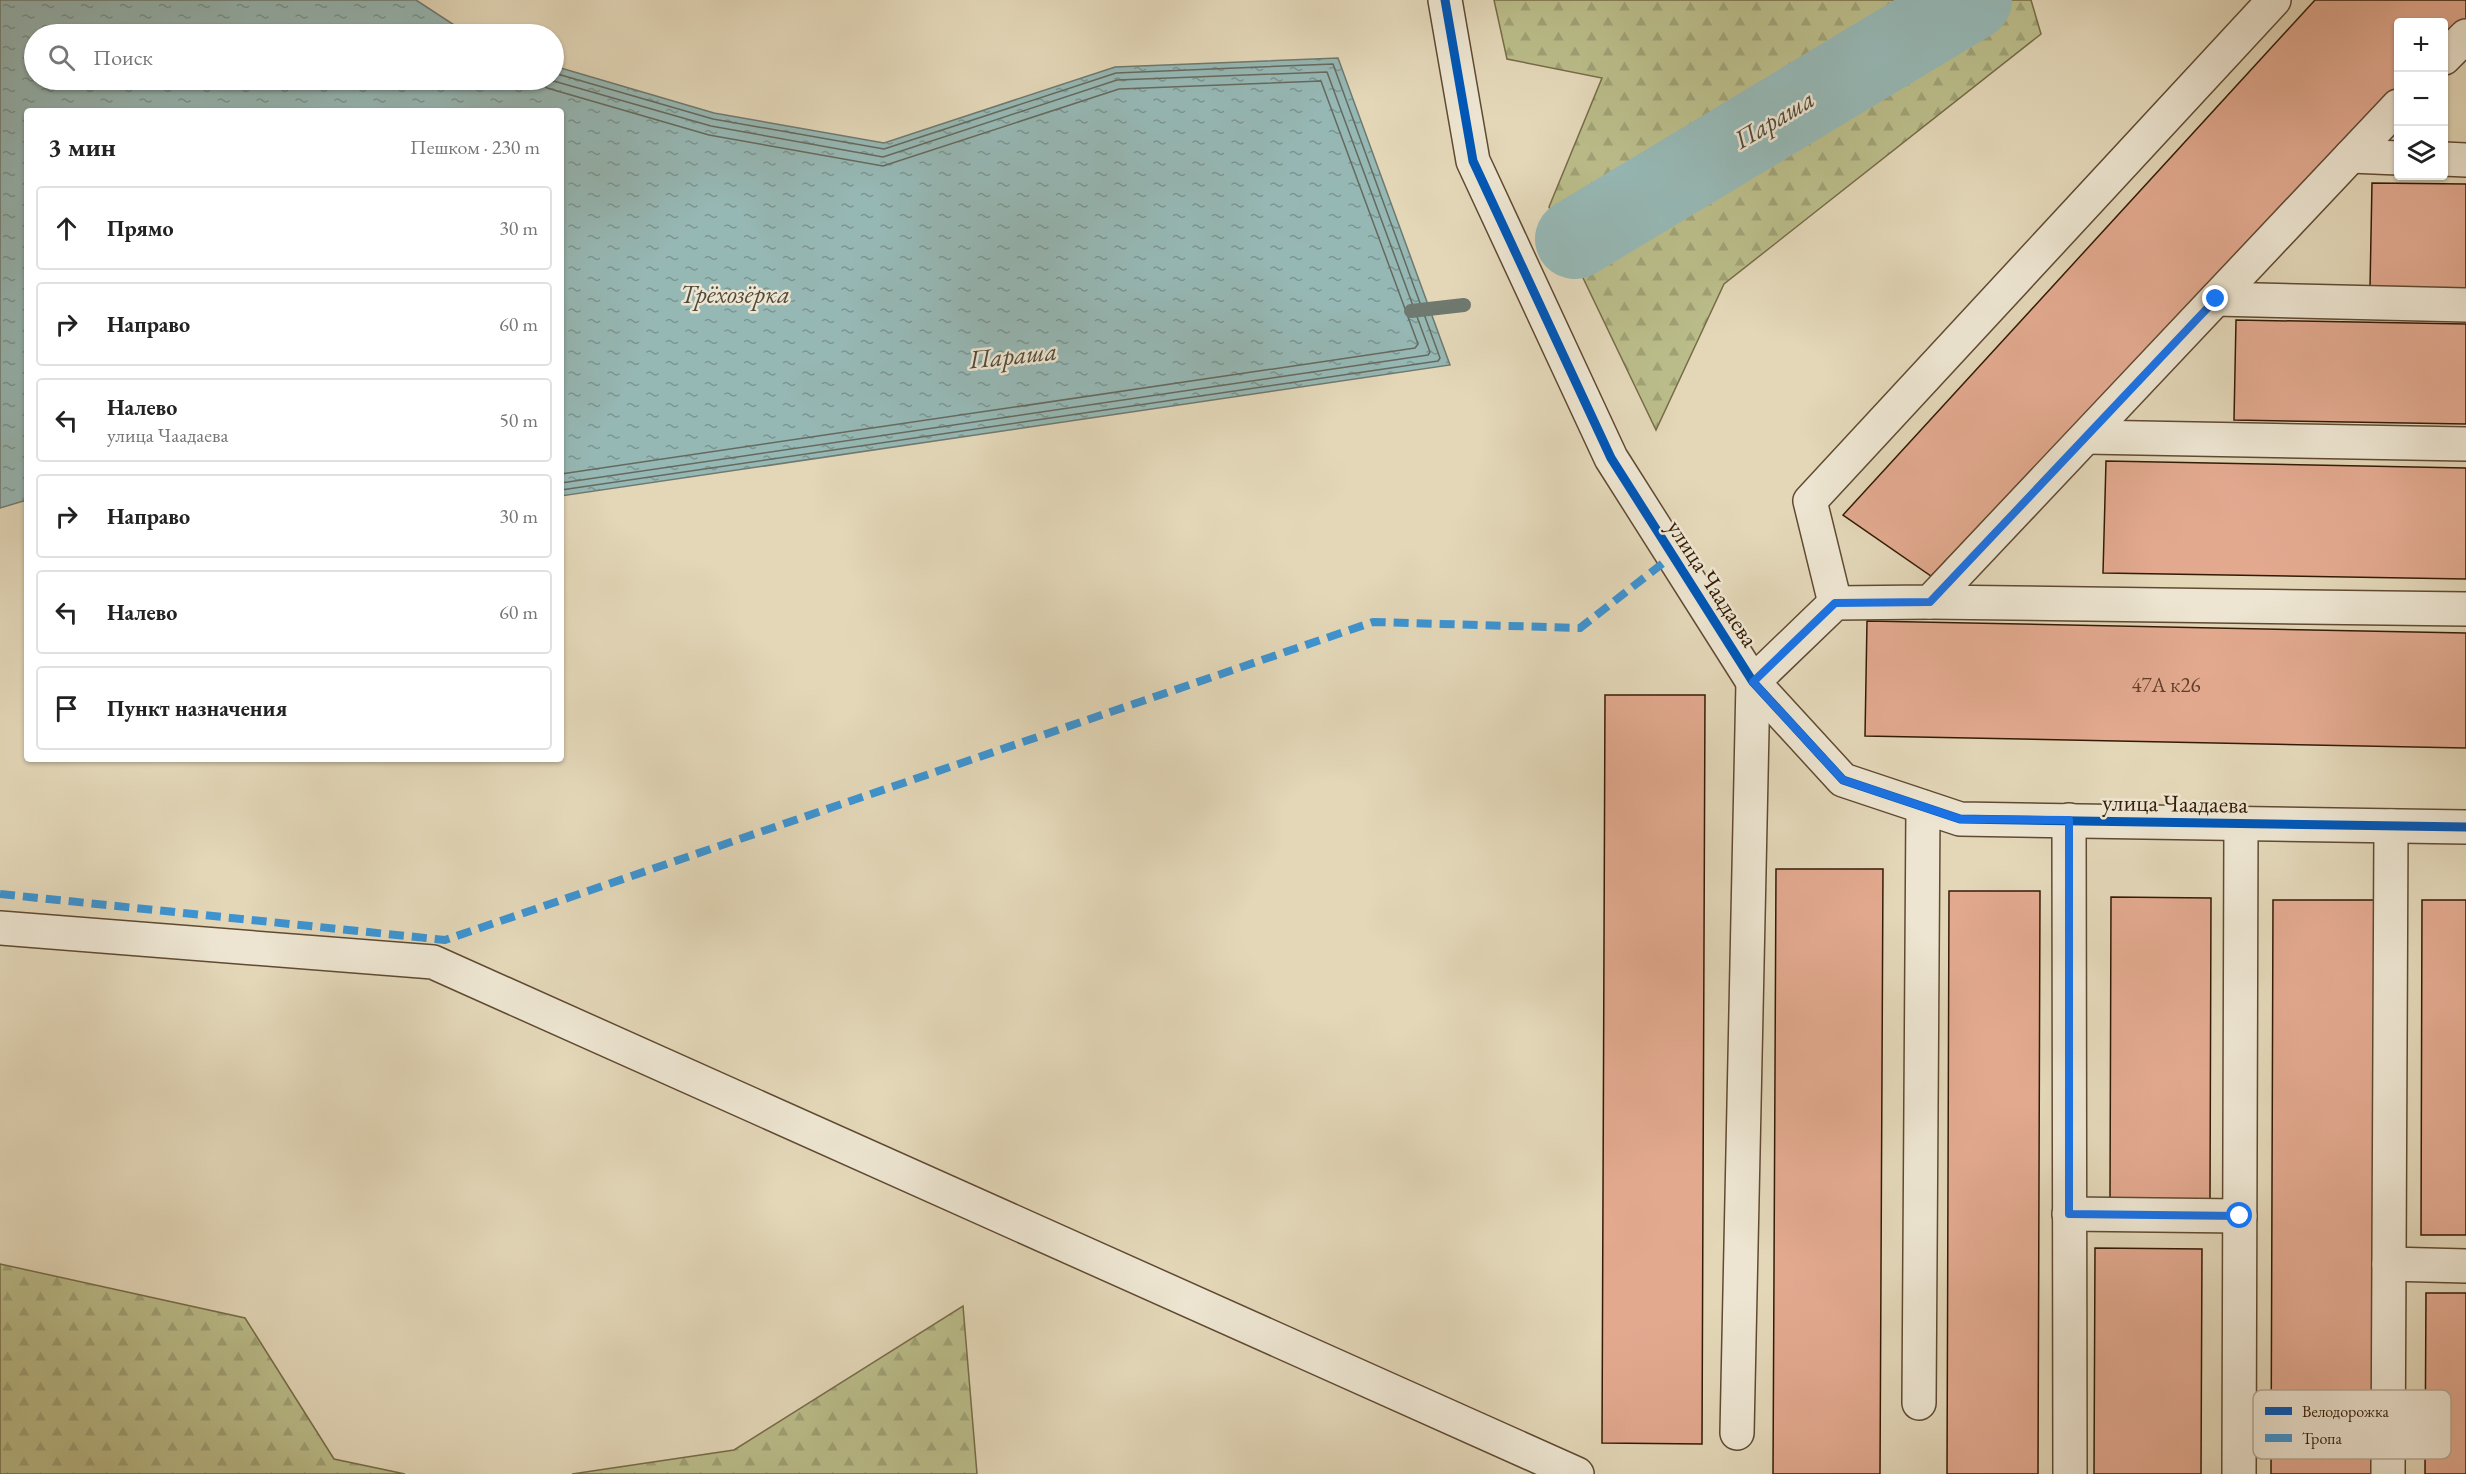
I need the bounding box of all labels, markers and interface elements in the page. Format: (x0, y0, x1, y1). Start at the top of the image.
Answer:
map controls (2394, 18, 2448, 180)
button: + (2394, 18, 2448, 72)
search box (24, 24, 564, 90)
icon: search (45, 41, 78, 74)
text: Поиск (93, 43, 153, 72)
button: − (2394, 72, 2448, 126)
water label: Параша (1727, 82, 1821, 157)
button: layers (2394, 126, 2448, 180)
text: 3 мин (48, 130, 116, 164)
text: Пешком · 230 m (410, 134, 540, 160)
icon: ahead (50, 212, 83, 245)
text: Прямо (107, 214, 174, 243)
text: 30 m (499, 215, 538, 241)
water label: Трёхозёрка (680, 277, 790, 311)
route end (2202, 285, 2228, 311)
icon: right (50, 308, 83, 341)
text: Направо (107, 310, 190, 339)
text: 60 m (499, 311, 538, 337)
water label: Параша (966, 333, 1059, 377)
text: Налево (107, 393, 177, 422)
icon: left (50, 404, 83, 437)
text: 50 m (499, 407, 538, 433)
text: улица Чаадаева (107, 422, 229, 448)
icon: right (50, 500, 83, 533)
text: Направо (107, 502, 190, 531)
text: 30 m (499, 503, 538, 529)
street label: улица Чаадаева (1660, 513, 1766, 653)
icon: left (50, 596, 83, 629)
text: Налево (107, 598, 177, 627)
text: 60 m (499, 599, 538, 625)
house number: 47А к26 (2131, 671, 2201, 698)
icon: arrive (50, 692, 83, 725)
text: Пункт назначения (107, 694, 287, 723)
street label: улица Чаадаева (2102, 786, 2249, 820)
route start (2226, 1202, 2252, 1228)
legend (2253, 1390, 2451, 1459)
text: Велодорожка (2302, 1401, 2389, 1422)
text: Тропа (2302, 1428, 2342, 1449)

